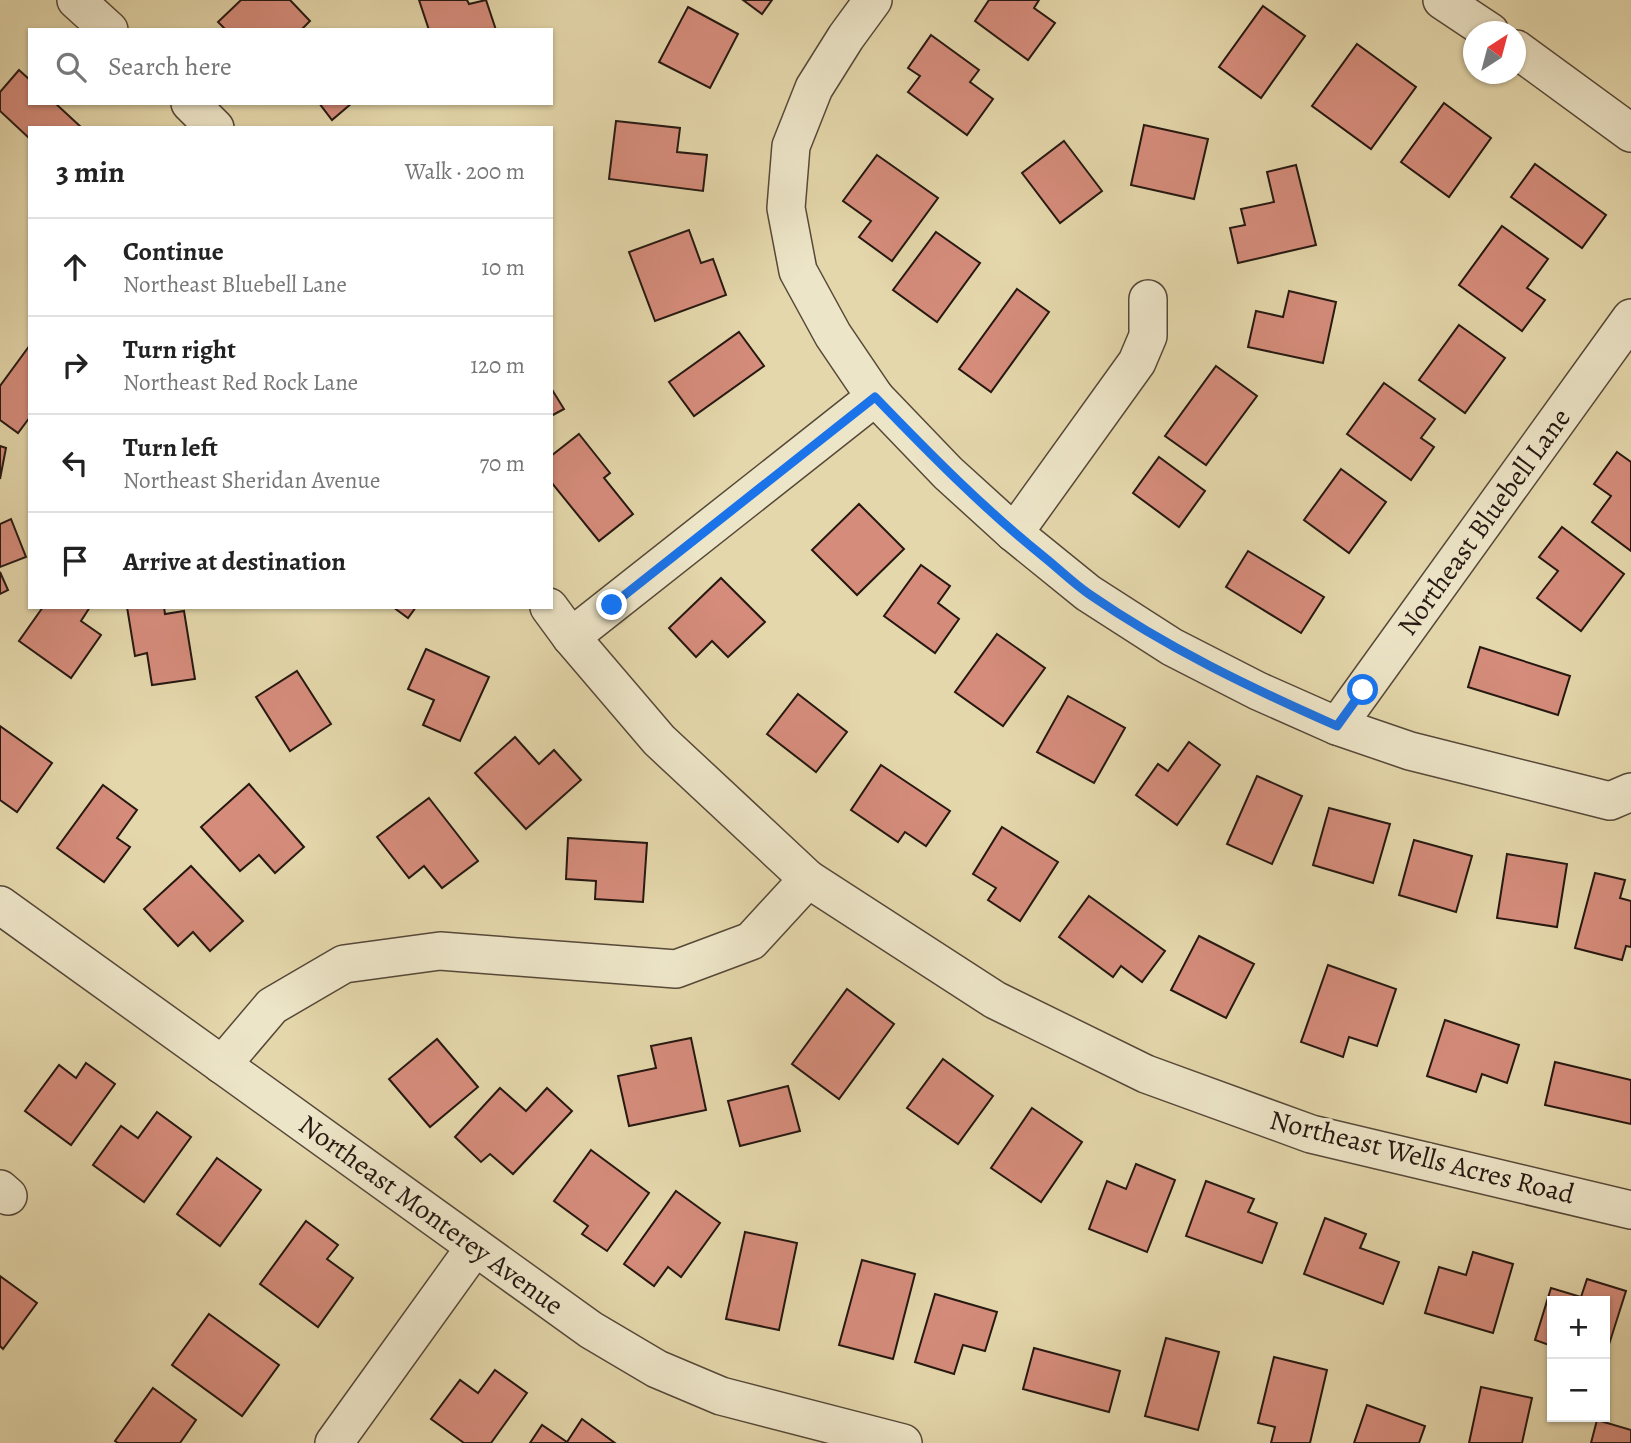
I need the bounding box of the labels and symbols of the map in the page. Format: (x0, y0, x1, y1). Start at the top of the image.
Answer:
north arrow (1463, 21, 1526, 84)
street label: Northeast Bluebell Lane (1389, 401, 1579, 643)
route end (596, 589, 627, 620)
route start (1347, 674, 1378, 705)
street label: Northeast Wells Acres Road (1266, 1101, 1579, 1214)
street label: Northeast Monterey Avenue (291, 1106, 571, 1324)

